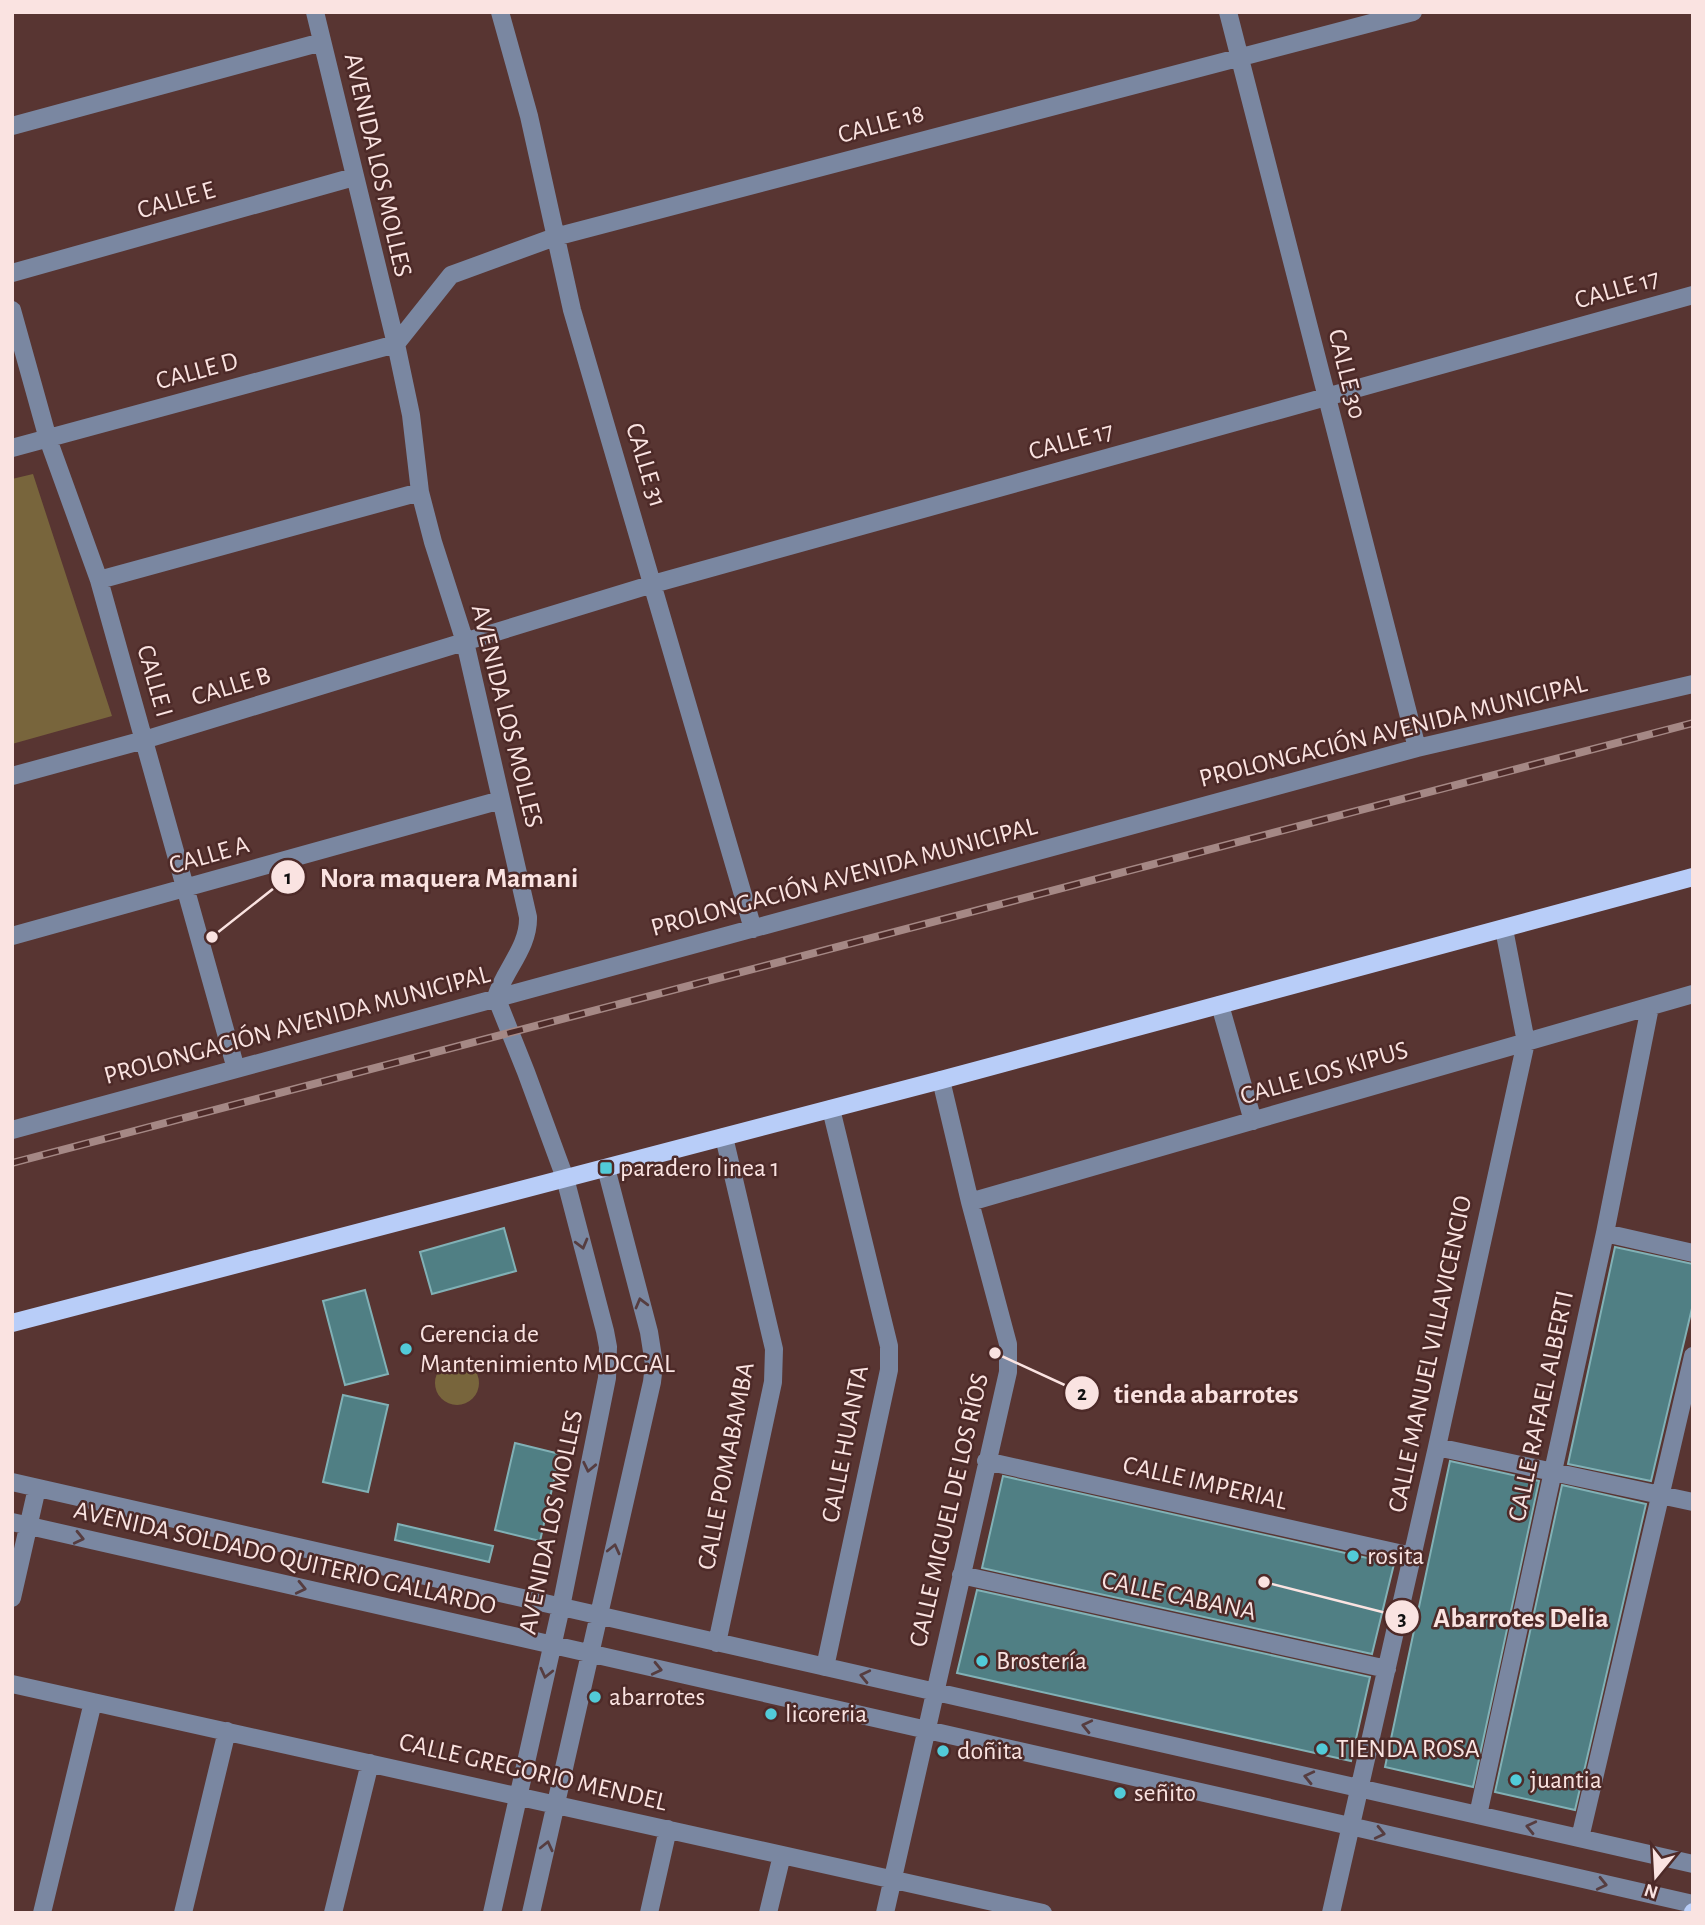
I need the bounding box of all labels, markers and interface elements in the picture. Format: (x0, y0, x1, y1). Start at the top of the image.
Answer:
street label: AVENIDA LOS MOLLES (340, 51, 416, 279)
street label: CALLE 18 (835, 100, 927, 148)
street label: CALLE E (134, 177, 218, 223)
street label: CALLE 17 (1572, 265, 1662, 313)
street label: CALLE 30 (1323, 326, 1371, 422)
street label: CALLE D (153, 348, 241, 394)
street label: CALLE 17 (1026, 417, 1116, 465)
street label: CALLE 31 (621, 420, 671, 510)
street label: AVENIDA LOS MOLLES (467, 602, 547, 830)
street label: CALLE I (132, 642, 178, 720)
street label: CALLE B (188, 662, 274, 710)
street label: PROLONGACIÓN AVENIDA MUNICIPAL (1196, 668, 1590, 792)
street label: PROLONGACIÓN AVENIDA MUNICIPAL (648, 811, 1040, 941)
street label: CALLE A (166, 831, 252, 879)
callout: Nora maquera Mamani (270, 852, 592, 901)
text: Nora maquera Mamani (320, 865, 578, 893)
text: 1 (284, 867, 292, 888)
street label: PROLONGACIÓN AVENIDA MUNICIPAL (101, 959, 493, 1089)
street label: CALLE LOS KIPUS (1237, 1037, 1411, 1109)
place label: paradero linea 1 (620, 1155, 779, 1181)
marker: paradero linea 1 (598, 1160, 614, 1176)
street label: CALLE MANUEL VILLAVICENCIO (1384, 1193, 1476, 1515)
one-way arrow (574, 1238, 588, 1250)
street label: CALLE RAFAEL ALBERTI (1504, 1288, 1578, 1524)
one-way arrow (635, 1297, 649, 1309)
place label: Gerencia de Mantenimiento MDCGAL (420, 1321, 675, 1377)
marker: Gerencia de Mantenimiento MDCGAL (398, 1341, 414, 1357)
street label: CALLE POMABAMBA (693, 1360, 759, 1572)
street label: CALLE HUANTA (817, 1363, 873, 1525)
callout: tienda abarrotes (1065, 1369, 1313, 1418)
street label: CALLE MIGUEL DE LOS RÍOS (903, 1370, 993, 1649)
text: tienda abarrotes (1113, 1381, 1299, 1409)
text: 2 (1077, 1383, 1087, 1404)
street label: AVENIDA LOS MOLLES (515, 1408, 587, 1636)
street label: CALLE IMPERIAL (1120, 1451, 1290, 1515)
one-way arrow (583, 1461, 598, 1473)
street label: AVENIDA SOLDADO QUITERIO GALLARDO (71, 1497, 499, 1619)
one-way arrow (73, 1529, 85, 1544)
one-way arrow (605, 1543, 620, 1555)
place label: rosita (1367, 1543, 1424, 1569)
marker: rosita (1345, 1548, 1361, 1564)
street label: CALLE CABANA (1099, 1567, 1259, 1625)
one-way arrow (295, 1580, 307, 1594)
callout: Abarrotes Delia (1385, 1593, 1623, 1642)
text: Abarrotes Delia (1433, 1605, 1609, 1633)
text: 3 (1397, 1608, 1407, 1629)
place label: Brostería (996, 1648, 1087, 1674)
marker: Brostería (974, 1653, 990, 1669)
one-way arrow (651, 1661, 663, 1675)
one-way arrow (539, 1667, 554, 1679)
one-way arrow (859, 1670, 871, 1684)
place label: abarrotes (609, 1684, 705, 1710)
marker: abarrotes (587, 1689, 603, 1705)
place label: licoreria (785, 1701, 867, 1727)
marker: licoreria (763, 1706, 779, 1722)
one-way arrow (1081, 1720, 1093, 1735)
street label: CALLE GREGORIO MENDEL (397, 1729, 670, 1816)
place label: TIENDA ROSA (1336, 1736, 1480, 1762)
place label: doñita (957, 1738, 1023, 1764)
marker: TIENDA ROSA (1314, 1741, 1330, 1757)
marker: doñita (935, 1743, 951, 1759)
place label: juantia (1530, 1767, 1602, 1793)
one-way arrow (1303, 1771, 1315, 1785)
marker: juantia (1508, 1772, 1524, 1788)
place label: señito (1134, 1780, 1196, 1806)
marker: señito (1112, 1785, 1128, 1801)
one-way arrow (1525, 1821, 1537, 1835)
one-way arrow (1374, 1825, 1386, 1839)
one-way arrow (538, 1840, 553, 1852)
north arrow (1621, 1841, 1691, 1911)
one-way arrow (1596, 1875, 1608, 1890)
text: N (1642, 1880, 1660, 1902)

